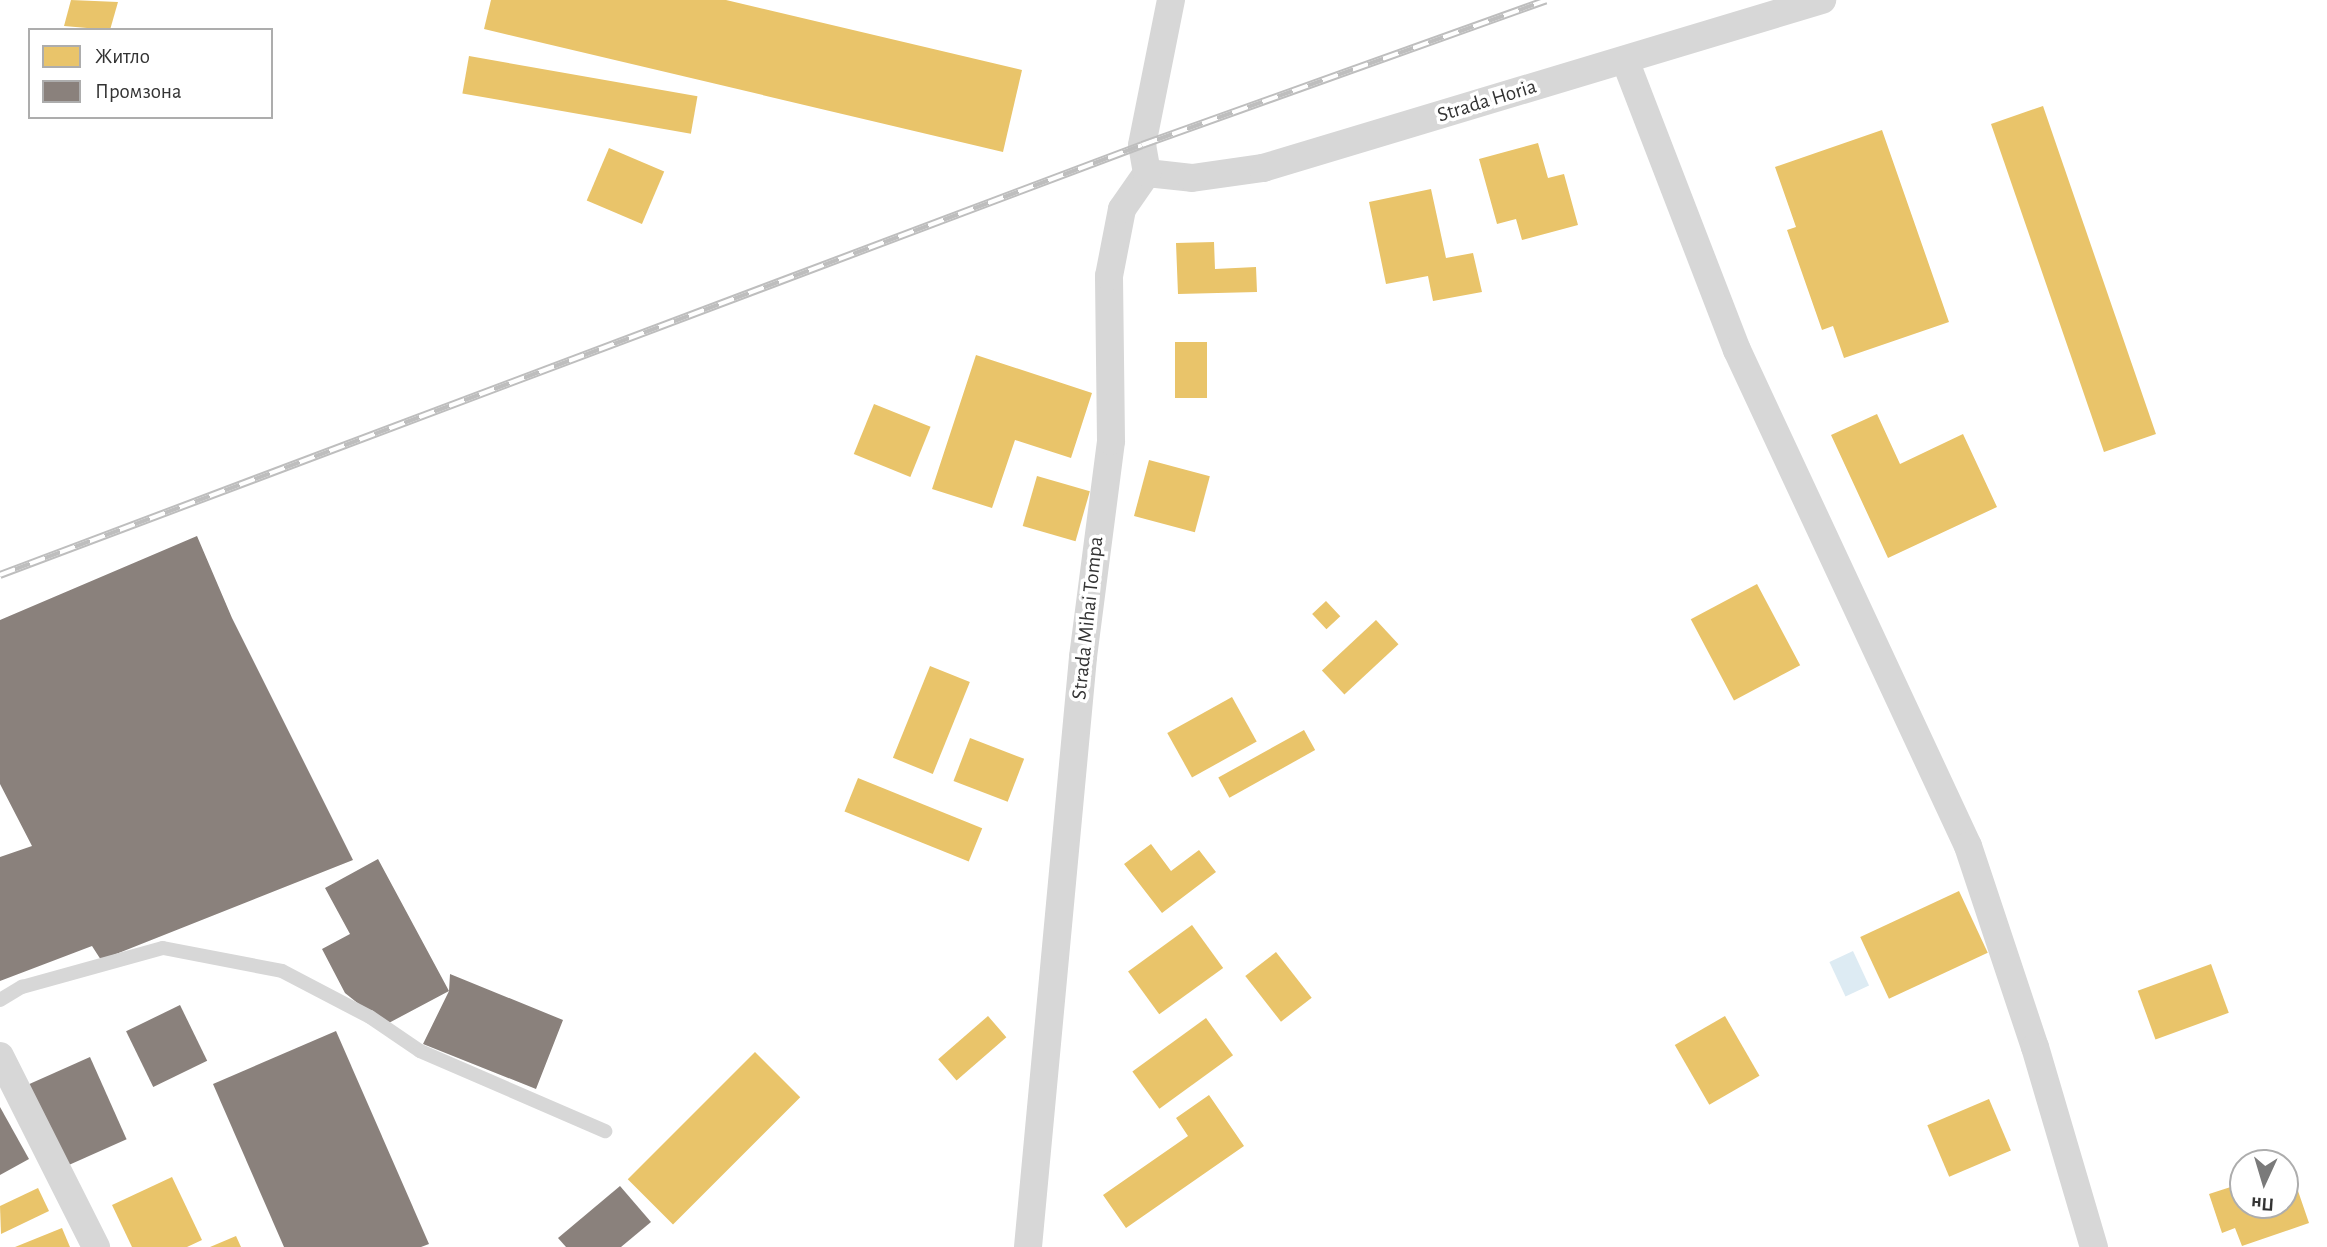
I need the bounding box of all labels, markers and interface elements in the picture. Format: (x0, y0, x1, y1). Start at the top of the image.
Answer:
legend (28, 28, 273, 119)
text: Житло (95, 46, 150, 67)
street label: Strada Horia (1434, 74, 1540, 128)
text: Промзона (95, 81, 182, 102)
street label: Strada Mihai Tompa (1067, 535, 1109, 701)
north arrow (2229, 1149, 2299, 1219)
text: Пн (2250, 1193, 2275, 1214)

